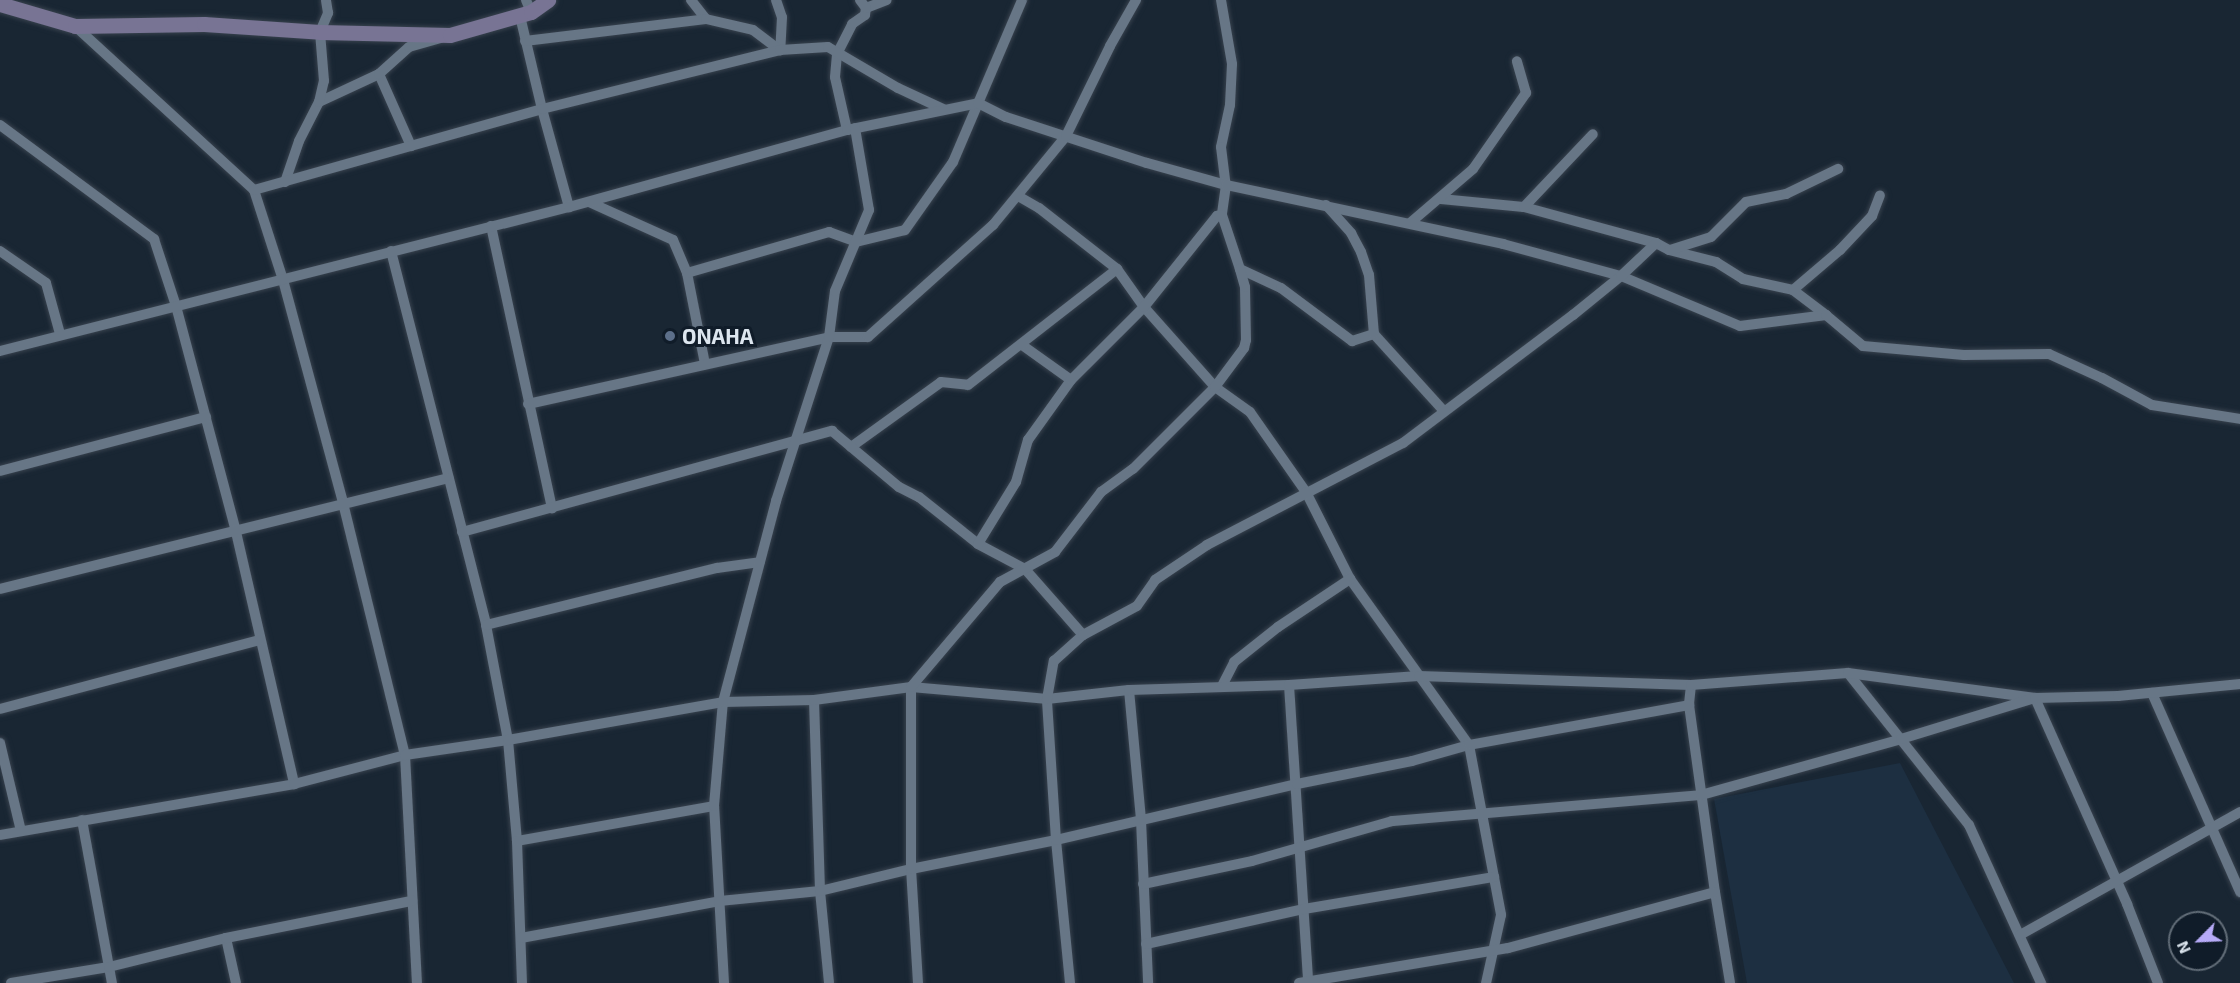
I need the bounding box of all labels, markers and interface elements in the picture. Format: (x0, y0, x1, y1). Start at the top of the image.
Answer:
place label: ONAHA (682, 323, 754, 349)
marker: ONAHA (663, 329, 677, 343)
north arrow (2168, 911, 2228, 971)
text: N (2172, 939, 2194, 957)

